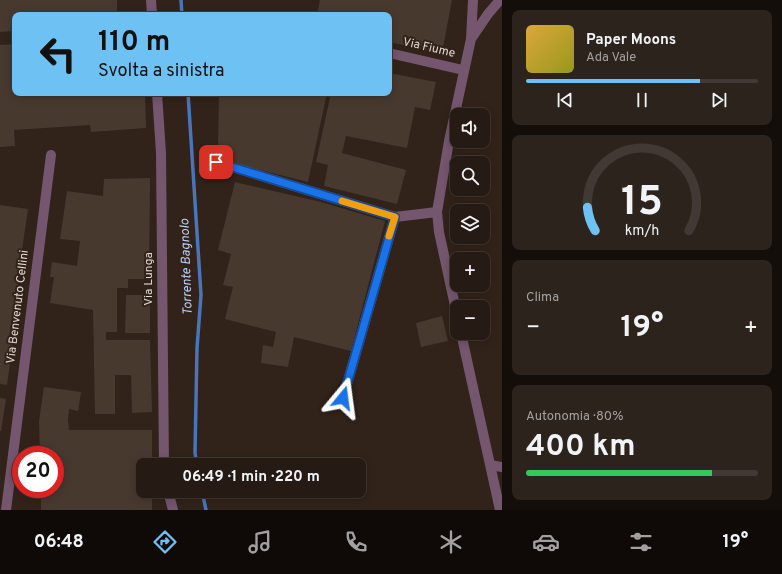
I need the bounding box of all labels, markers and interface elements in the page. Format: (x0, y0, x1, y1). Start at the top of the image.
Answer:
text: 110 m (98, 25, 170, 61)
icon: left (32, 28, 84, 80)
text: Paper Moons (586, 31, 676, 50)
street label: Via Fiume (401, 34, 457, 62)
text: Ada Vale (586, 50, 636, 66)
text: Svolta a sinistra (98, 60, 225, 83)
icon: previous (554, 89, 576, 111)
icon: pause (631, 89, 653, 111)
icon: next (708, 89, 730, 111)
map controls (450, 108, 490, 340)
button: sound (450, 108, 490, 148)
pin (199, 145, 233, 179)
icon: arrive (205, 151, 227, 173)
button: search (450, 156, 490, 196)
text: 15 (621, 176, 663, 229)
button: layers (450, 204, 490, 244)
water label: Torrente Bagnolo (177, 218, 197, 316)
text: km/h (625, 221, 659, 239)
street label: Via Benvenuto Cellini (3, 249, 33, 365)
street label: Via Lunga (141, 252, 157, 306)
button: + (450, 252, 490, 292)
text: Clima (526, 290, 559, 306)
button: − (450, 300, 490, 340)
text: 19° (621, 310, 663, 347)
text: − (526, 315, 540, 342)
text: + (744, 315, 758, 342)
position arrow (322, 377, 364, 419)
text: Autonomia · 80% (526, 409, 624, 425)
text: 400 km (526, 429, 635, 466)
speed limit sign: 20 (12, 446, 64, 498)
text: 06:49 · 1 min · 220 m (182, 468, 320, 487)
icon: directions (151, 528, 179, 556)
icon: music (246, 528, 274, 556)
icon: phone (342, 528, 370, 556)
icon: climate (437, 528, 465, 556)
icon: car (532, 528, 560, 556)
icon: filters (627, 528, 655, 556)
text: 06:48 (34, 531, 84, 554)
text: 19° (723, 531, 748, 554)

